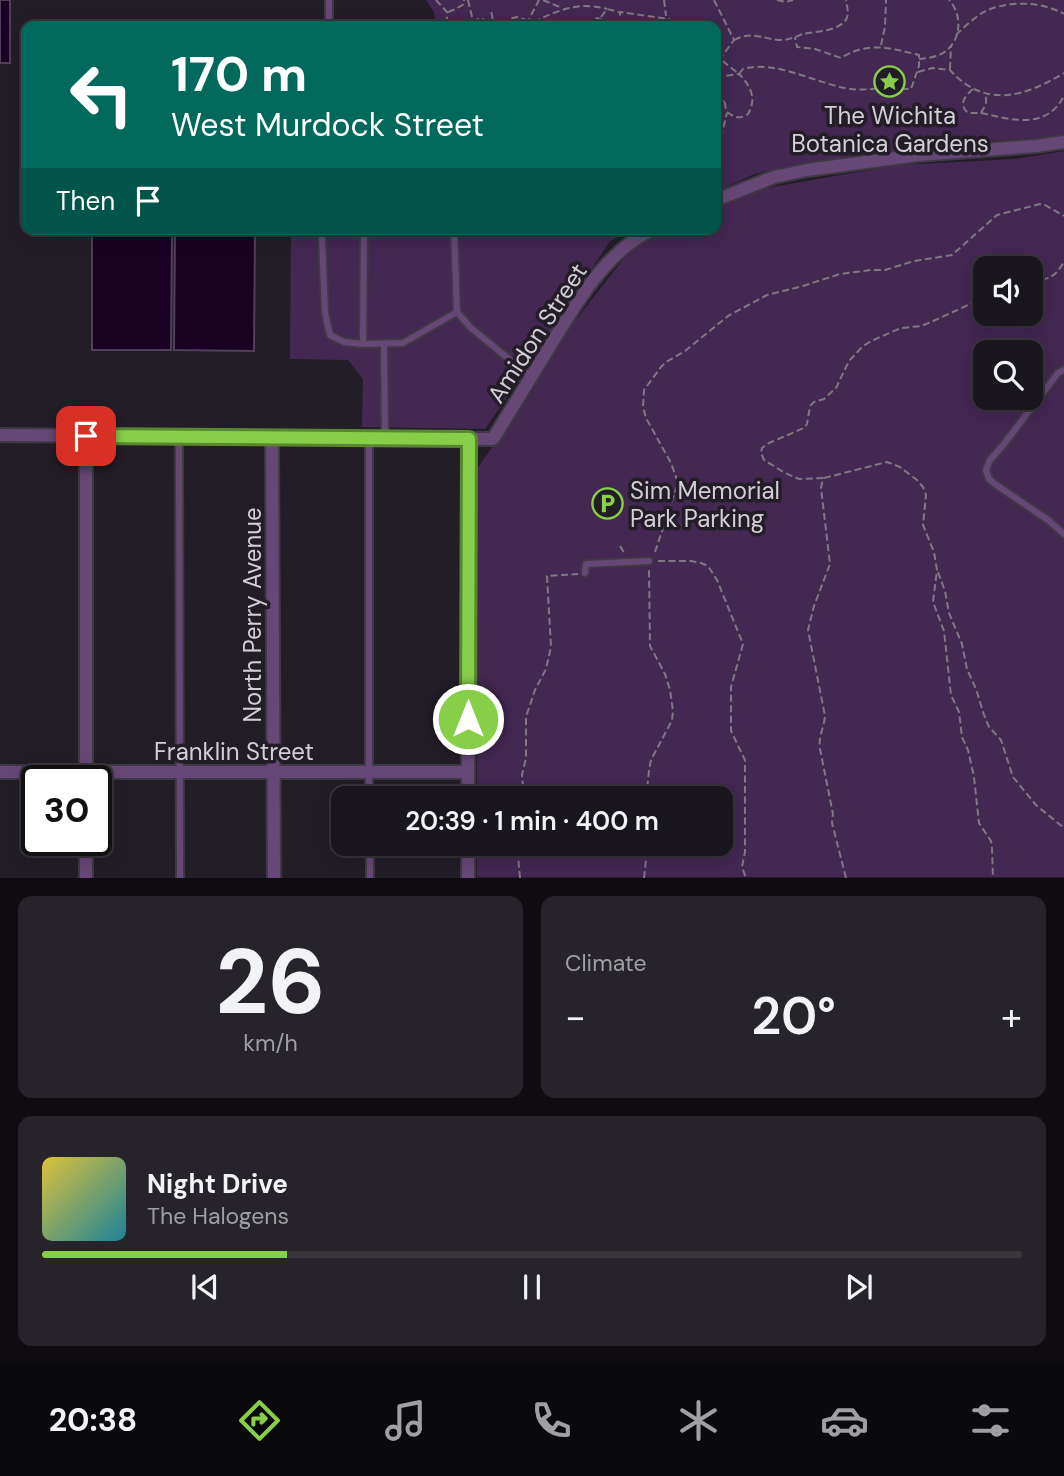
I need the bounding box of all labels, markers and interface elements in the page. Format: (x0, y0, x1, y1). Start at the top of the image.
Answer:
text: 170 m (171, 42, 307, 106)
icon: left (56, 49, 147, 140)
place icon: The Wichita Botanica Gardens (873, 64, 907, 98)
place label: The Wichita Botanica Gardens (791, 100, 989, 159)
text: West Murdock Street (171, 104, 484, 146)
icon: arrive (129, 182, 167, 220)
text: Then (56, 184, 115, 218)
map controls (973, 256, 1043, 410)
button: sound (973, 256, 1043, 326)
street label: Amidon Street (480, 257, 594, 409)
button: search (973, 340, 1043, 410)
pin (56, 406, 116, 466)
icon: arrive (67, 417, 105, 455)
place label: Sim Memorial Park Parking (630, 475, 780, 534)
parking icon: Sim Memorial Park Parking (590, 487, 624, 521)
street label: North Perry Avenue (237, 507, 268, 723)
position arrow (431, 682, 505, 756)
street label: Franklin Street (154, 736, 314, 767)
speed limit sign: 30 (21, 765, 112, 856)
text: 20:39 · 1 min · 400 m (405, 804, 659, 838)
text: 26 (215, 923, 326, 1041)
text: Climate (565, 948, 647, 978)
text: 20° (751, 982, 836, 1050)
text: − (565, 992, 586, 1042)
text: + (1001, 992, 1022, 1042)
text: km/h (243, 1028, 298, 1058)
text: Night Drive (147, 1167, 288, 1201)
text: The Halogens (147, 1201, 289, 1231)
icon: previous (186, 1268, 224, 1306)
icon: pause (513, 1268, 551, 1306)
icon: next (840, 1268, 878, 1306)
icon: directions (235, 1396, 284, 1445)
icon: music (381, 1396, 430, 1445)
icon: phone (527, 1396, 576, 1445)
icon: climate (674, 1396, 723, 1445)
icon: car (820, 1396, 869, 1445)
icon: filters (966, 1396, 1015, 1445)
text: 20:38 (49, 1399, 137, 1441)

